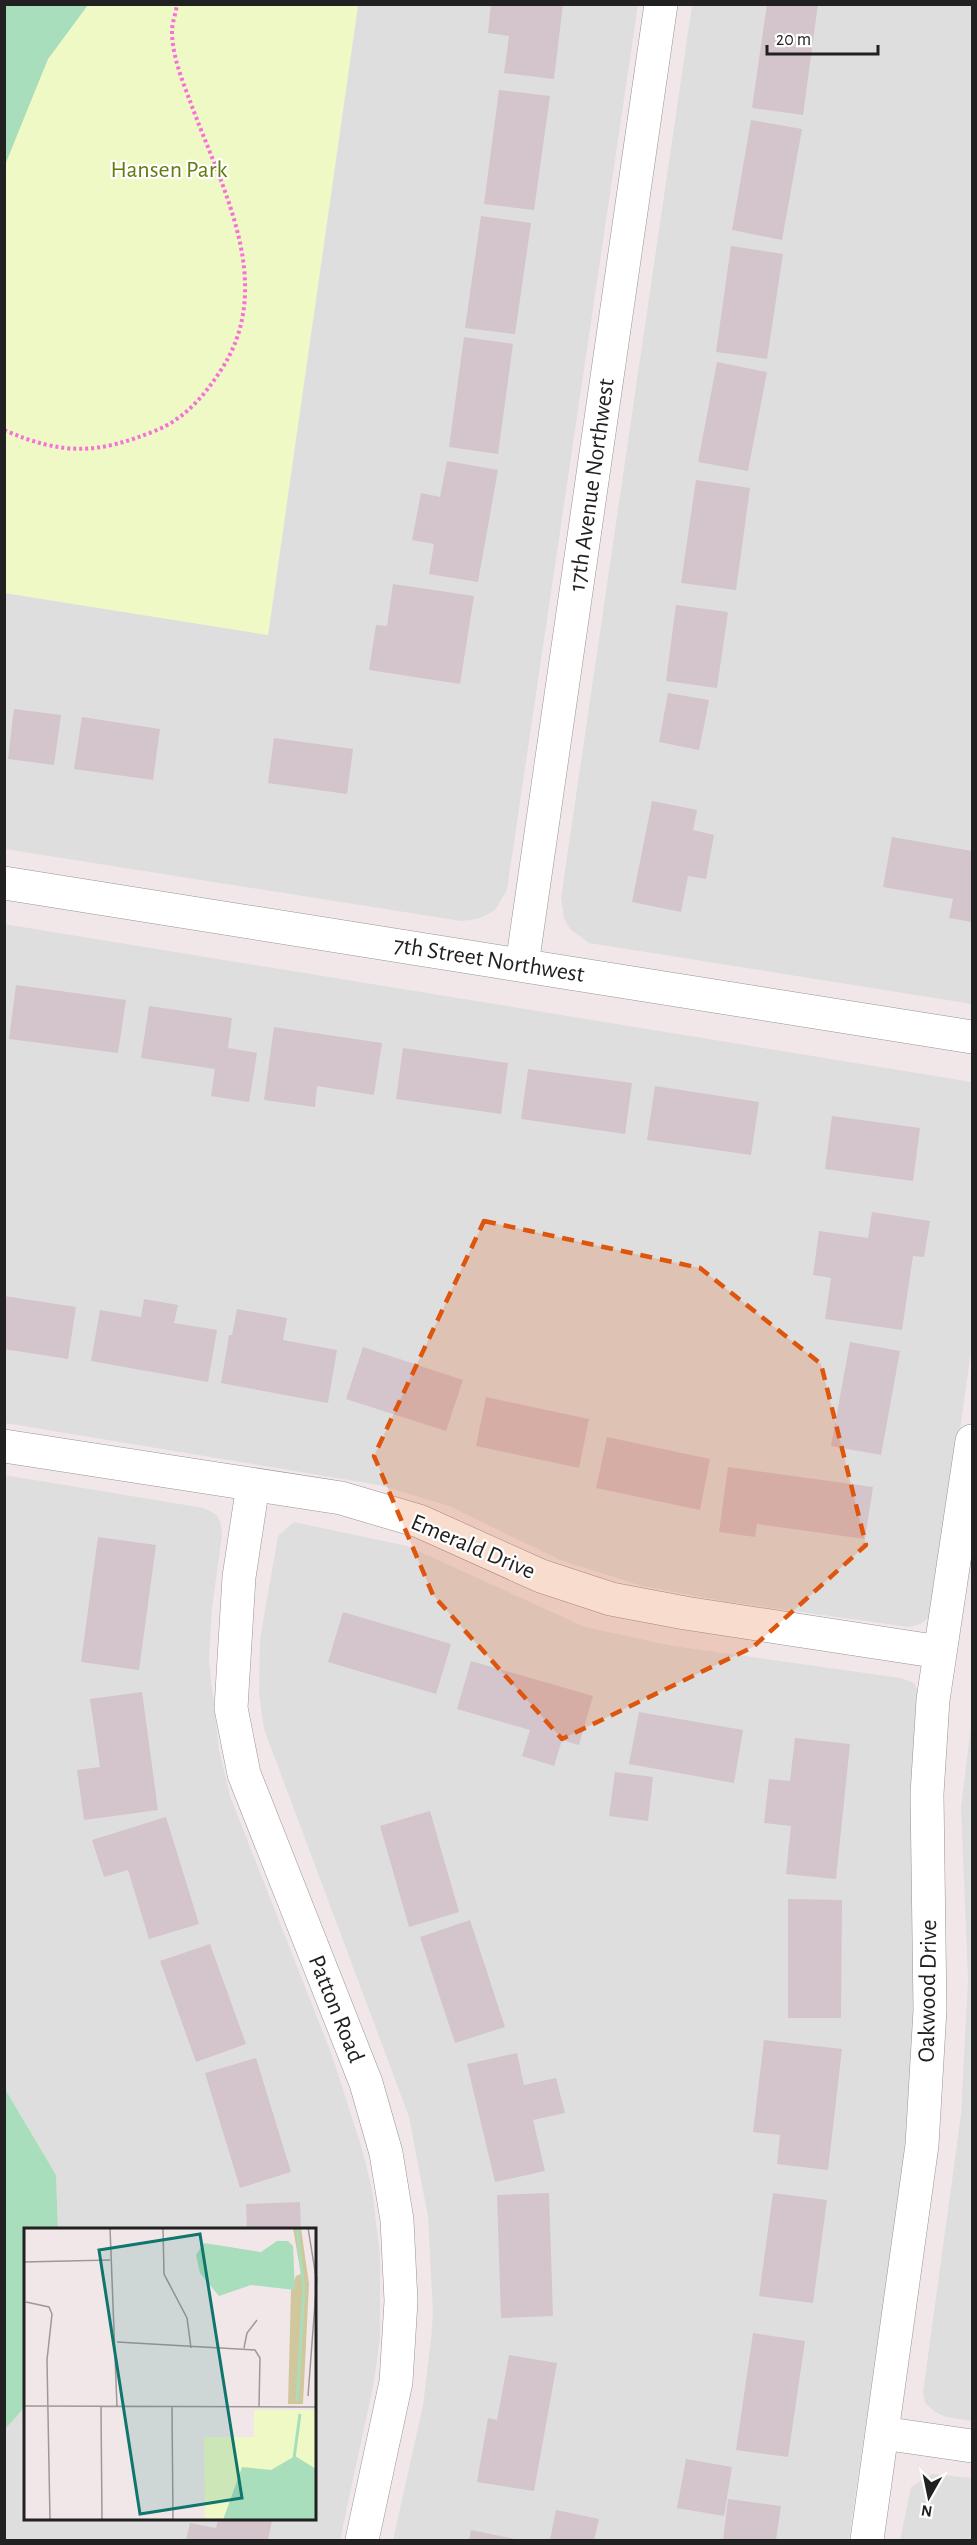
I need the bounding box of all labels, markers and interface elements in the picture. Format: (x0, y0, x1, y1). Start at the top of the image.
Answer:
scale bar (767, 18, 878, 56)
text: 20 m (776, 31, 811, 49)
park label: Hansen Park (111, 158, 227, 182)
street label: 17th Avenue Northwest (565, 377, 619, 593)
street label: 7th Street Northwest (392, 933, 586, 987)
street label: Emerald Drive (407, 1510, 539, 1584)
street label: Oakwood Drive (915, 1919, 941, 2063)
street label: Patton Road (304, 1952, 368, 2066)
inset map (24, 2228, 316, 2521)
north arrow (899, 2467, 959, 2527)
text: N (920, 2502, 934, 2520)

